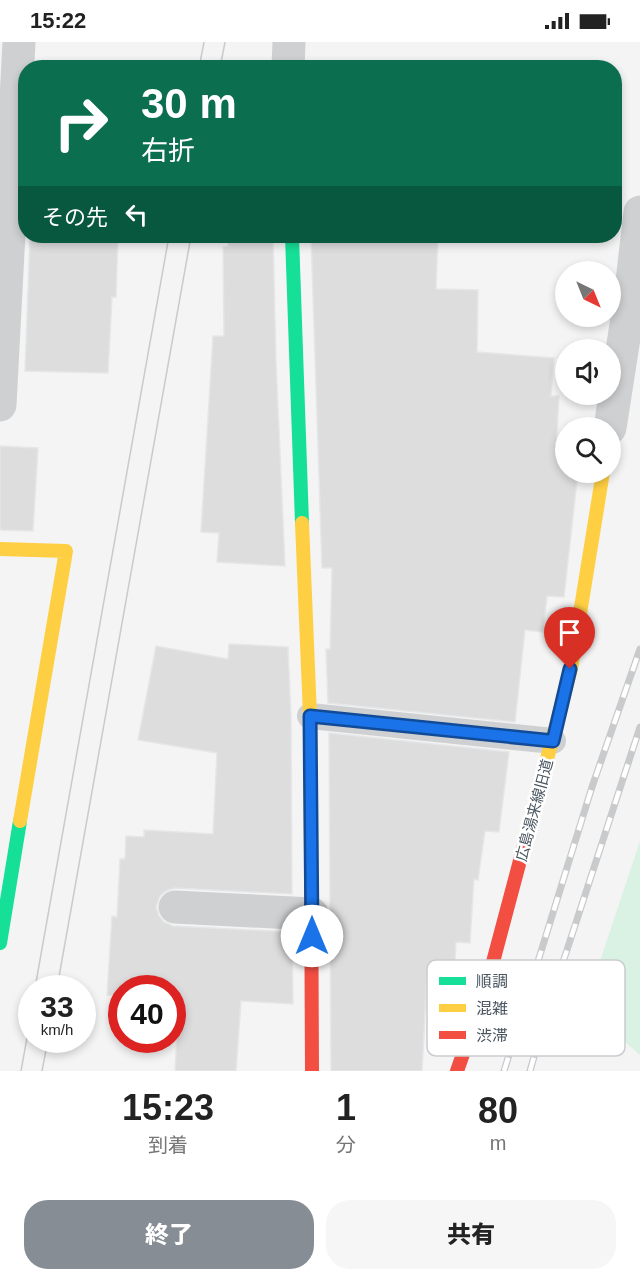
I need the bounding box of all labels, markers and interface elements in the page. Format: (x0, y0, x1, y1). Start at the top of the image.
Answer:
text: 15:22 (30, 8, 86, 33)
text: 30 m (141, 80, 237, 127)
icon: right (42, 84, 120, 162)
text: 右折 (141, 136, 195, 166)
icon: left (120, 198, 153, 231)
text: その先 (42, 205, 108, 230)
north arrow (555, 261, 621, 327)
map controls (555, 261, 621, 483)
button: sound (555, 339, 621, 405)
button: search (555, 417, 621, 483)
pin (544, 607, 595, 669)
icon: arrive (553, 616, 586, 649)
street label: 広島湯来線旧道 (512, 757, 556, 863)
position arrow (280, 904, 344, 968)
legend (427, 960, 625, 1056)
text: 順調 (476, 973, 508, 990)
speed limit sign: 40 (108, 975, 186, 1053)
text: 33 (40, 990, 74, 1023)
text: 混雑 (476, 1000, 508, 1017)
text: km/h (41, 1021, 73, 1038)
text: 渋滞 (476, 1027, 508, 1044)
text: 15:23 (122, 1087, 214, 1128)
text: 1 (336, 1087, 356, 1128)
text: 80 (478, 1090, 518, 1131)
text: m (490, 1132, 506, 1154)
text: 到着 (148, 1134, 188, 1156)
text: 分 (336, 1134, 356, 1156)
button: 終了 (24, 1200, 314, 1269)
button: 共有 (326, 1200, 616, 1269)

